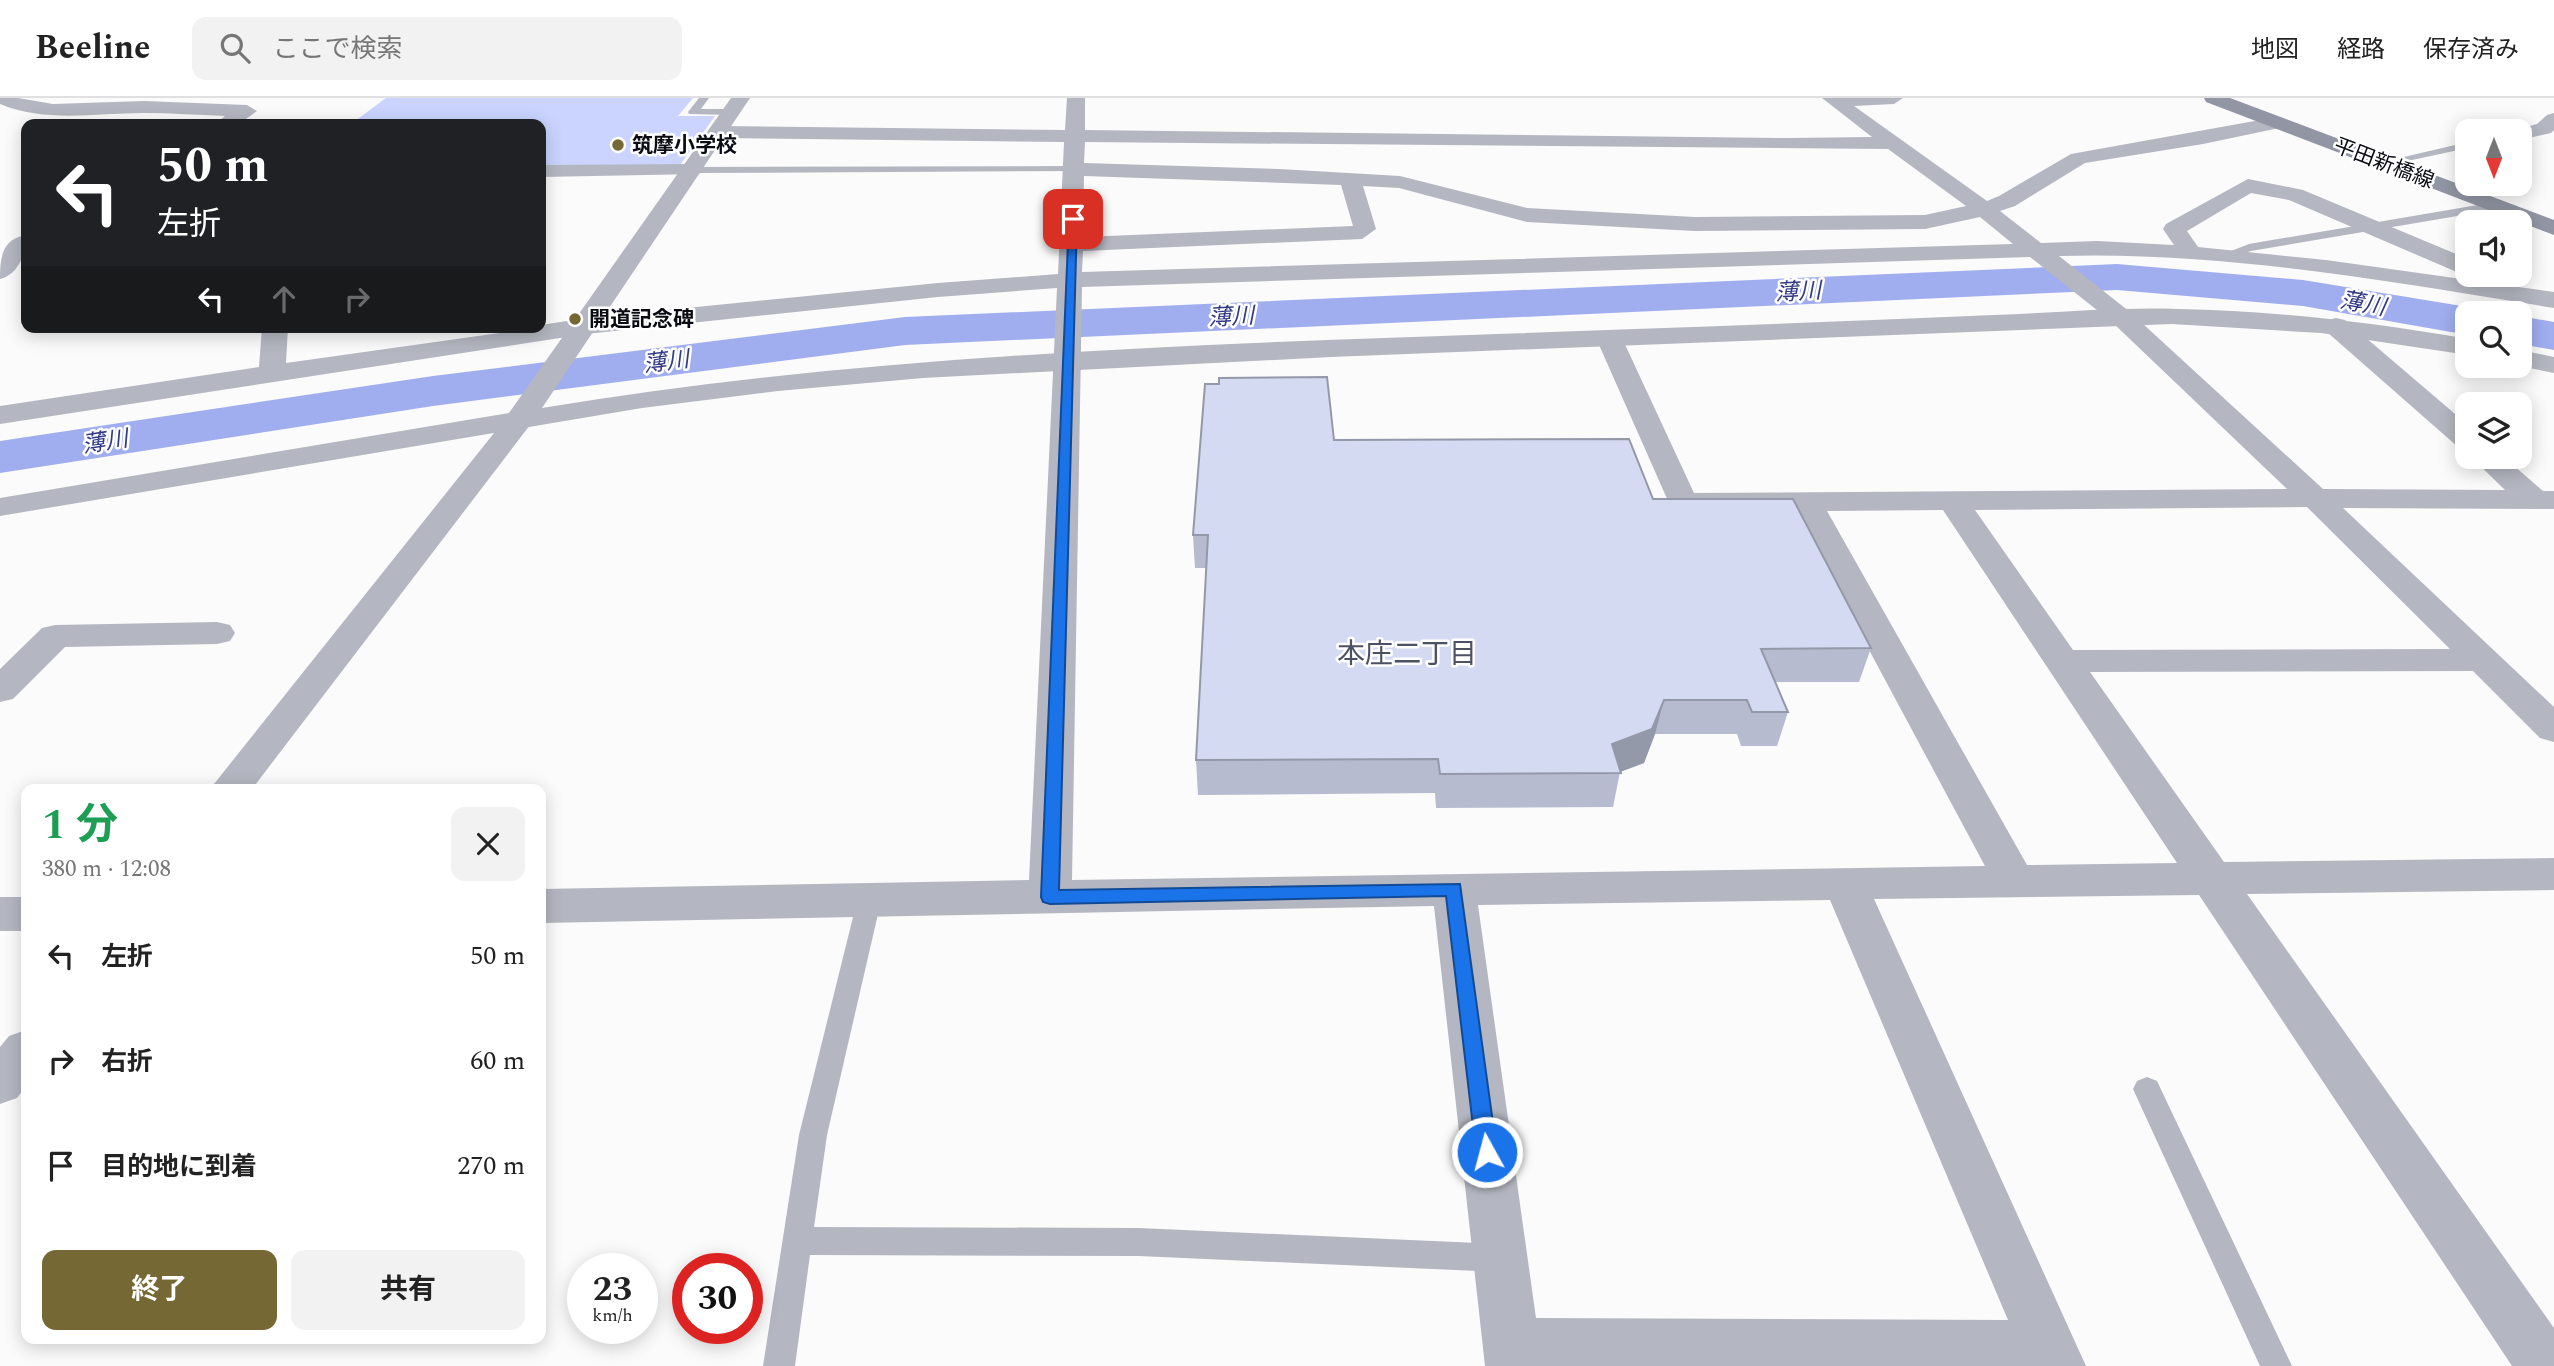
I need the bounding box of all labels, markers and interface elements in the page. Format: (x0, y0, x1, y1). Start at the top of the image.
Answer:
search box (192, 17, 682, 80)
text: Beeline (35, 23, 150, 73)
icon: search (216, 29, 254, 67)
text: ここで検索 (272, 29, 402, 69)
text: 地図 (2251, 32, 2299, 68)
text: 経路 (2337, 32, 2385, 68)
text: 保存済み (2423, 32, 2519, 68)
north arrow (2455, 119, 2532, 196)
map controls (2455, 119, 2532, 469)
text: 50 m (157, 129, 268, 204)
place label: 筑摩小学校 (632, 130, 737, 162)
street label: 平田新橋線 (2329, 130, 2438, 198)
marker: 筑摩小学校 (610, 137, 626, 153)
icon: left (42, 147, 133, 238)
pin (1043, 189, 1103, 249)
text: 左折 (157, 200, 221, 249)
icon: arrive (1054, 200, 1092, 238)
button: sound (2455, 210, 2532, 287)
water label: 薄川 (1774, 274, 1825, 311)
icon: left (192, 280, 230, 318)
icon: ahead (265, 280, 303, 318)
icon: right (338, 280, 376, 318)
water label: 薄川 (2337, 283, 2391, 326)
water label: 薄川 (1207, 299, 1258, 336)
button: search (2455, 301, 2532, 378)
place label: 開道記念碑 (589, 304, 694, 336)
marker: 開道記念碑 (567, 311, 583, 327)
water label: 薄川 (641, 342, 694, 383)
button: layers (2455, 392, 2532, 469)
water label: 薄川 (80, 421, 134, 463)
district label: 本庄二丁目 (1337, 633, 1477, 676)
text: 1 分 (42, 794, 118, 857)
button: close (451, 807, 525, 881)
text: 380 m · 12:08 (42, 852, 171, 887)
text: 50 m (470, 936, 525, 976)
icon: left (42, 937, 80, 975)
text: 左折 (101, 937, 153, 977)
text: 60 m (470, 1041, 525, 1081)
icon: right (42, 1042, 80, 1080)
text: 右折 (101, 1042, 153, 1082)
position arrow (1450, 1115, 1524, 1189)
text: 270 m (457, 1146, 525, 1186)
icon: arrive (42, 1147, 80, 1185)
text: 目的地に到着 (101, 1147, 257, 1187)
button: 終了 (42, 1250, 277, 1330)
button: 共有 (291, 1250, 525, 1330)
speed limit sign: 30 (672, 1253, 763, 1344)
text: 23 (593, 1263, 632, 1316)
text: km/h (592, 1302, 633, 1329)

